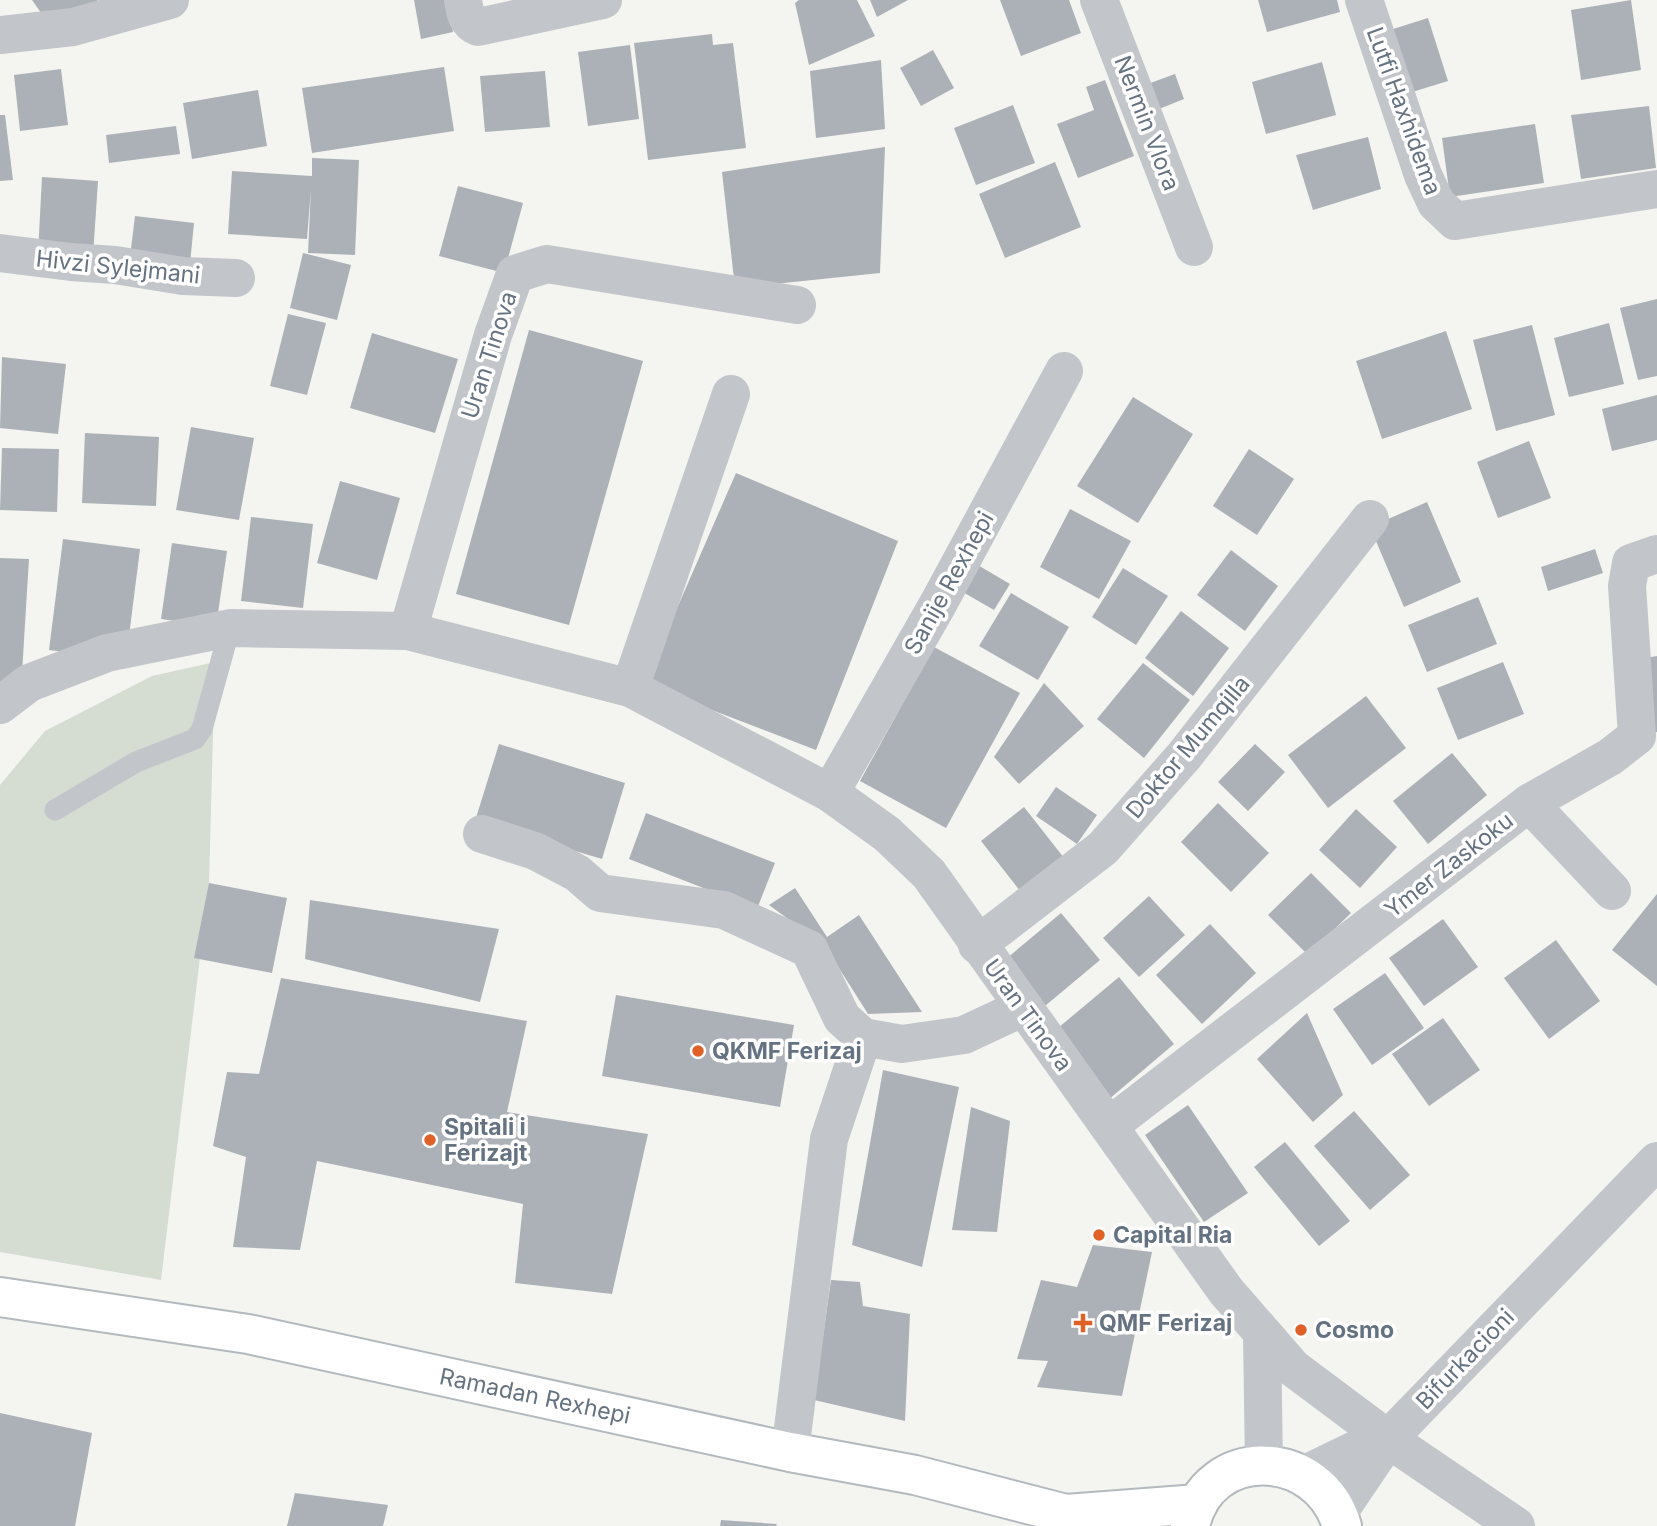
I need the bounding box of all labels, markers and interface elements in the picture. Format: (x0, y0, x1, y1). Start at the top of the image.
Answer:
street label: Lutfi Haxhidema (1361, 23, 1447, 199)
street label: Nermin Vlora (1108, 52, 1186, 194)
street label: Hivzi Sylejmani (35, 244, 201, 290)
street label: Uran Tinova (455, 288, 523, 422)
street label: Sanije Rexhepi (898, 507, 1000, 659)
street label: Doktor Mumqilla (1120, 670, 1256, 824)
street label: Ymer Zaskoku (1379, 806, 1519, 924)
street label: Uran Tinova (978, 953, 1078, 1077)
place label: QKMF Ferizaj (712, 1037, 862, 1065)
marker: QKMF Ferizaj (690, 1043, 706, 1059)
place label: Spitali i Ferizajt (444, 1113, 528, 1167)
marker: Spitali i Ferizajt (422, 1132, 438, 1148)
place label: Capital Ria (1113, 1221, 1232, 1249)
marker: Capital Ria (1091, 1227, 1107, 1243)
street label: Bifurkacioni (1410, 1303, 1520, 1415)
place label: QMF Ferizaj (1099, 1309, 1232, 1337)
marker: QMF Ferizaj (1073, 1313, 1093, 1333)
place label: Cosmo (1315, 1316, 1394, 1344)
marker: Cosmo (1293, 1322, 1309, 1338)
street label: Ramadan Rexhepi (437, 1362, 633, 1430)

